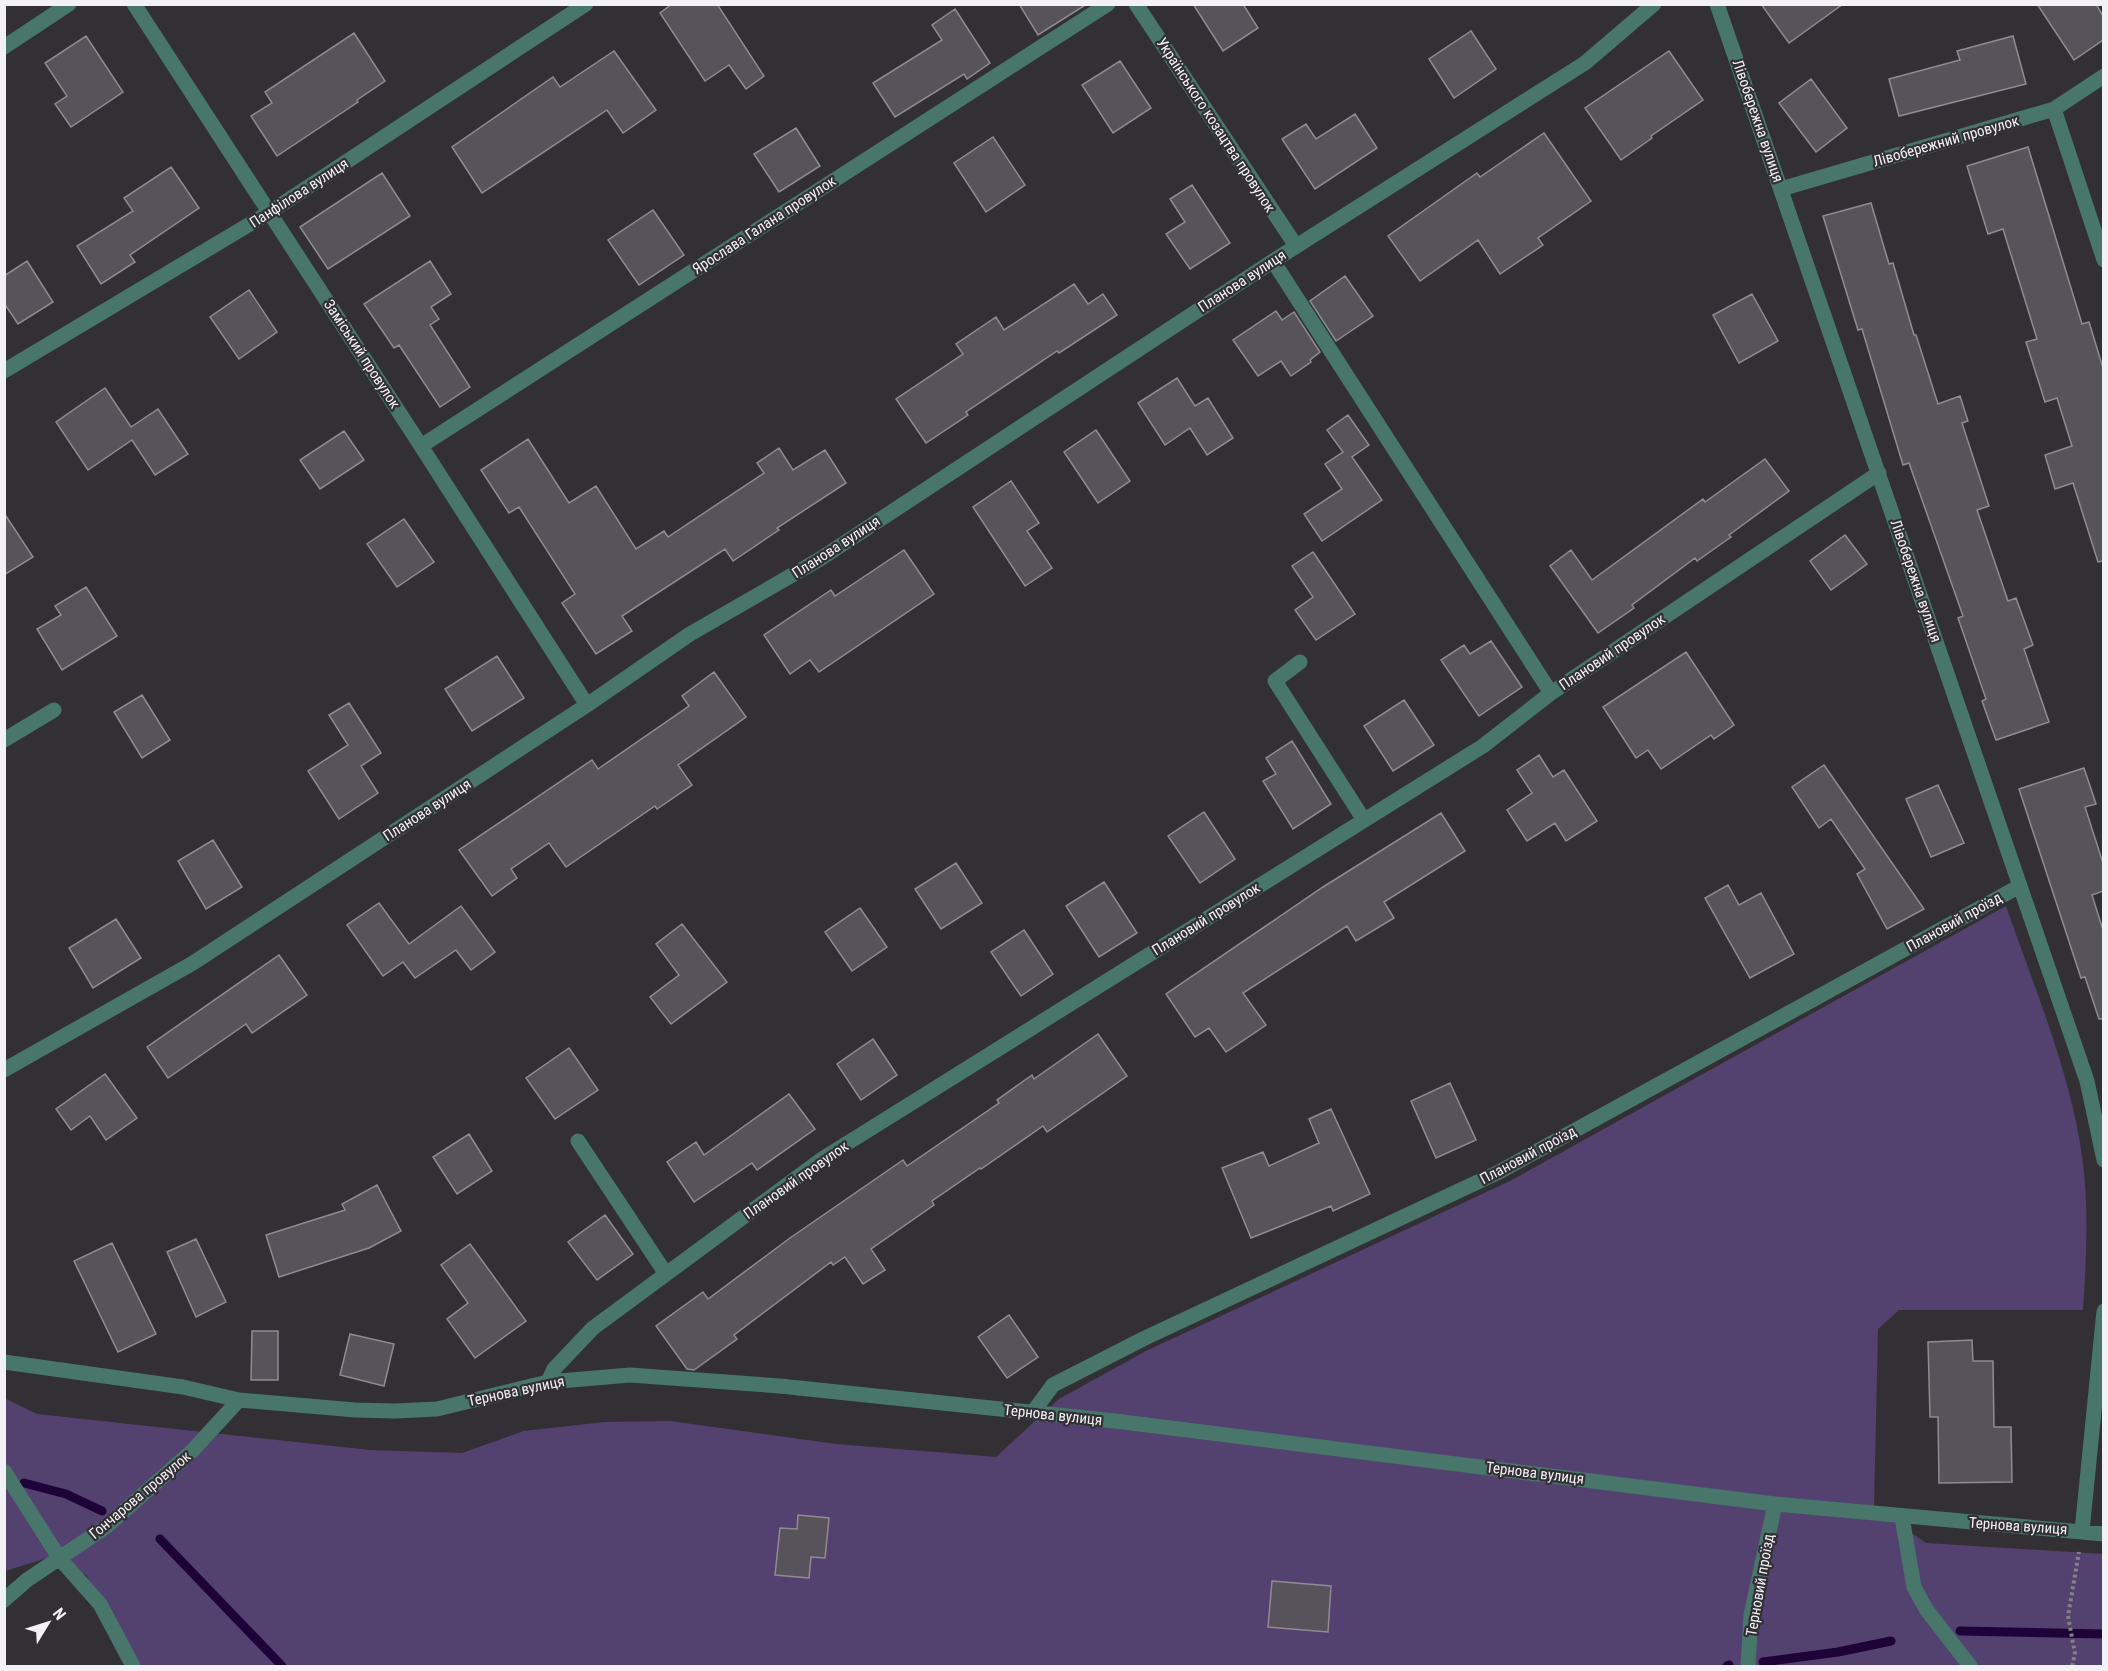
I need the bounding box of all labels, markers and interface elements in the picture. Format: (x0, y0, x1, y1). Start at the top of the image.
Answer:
street label: Українського козацтва провулок (1153, 34, 1279, 216)
street label: Лівобережна вулиця (1729, 57, 1787, 185)
street label: Лівобережний провулок (1871, 112, 2021, 170)
street label: Панфілова вулиця (246, 154, 352, 232)
street label: Ярослава Галана провулок (689, 172, 839, 278)
street label: Планова вулиця (1195, 246, 1289, 316)
street label: Заміський провулок (320, 296, 404, 412)
street label: Планова вулиця (789, 512, 883, 582)
street label: Лівобережна вулиця (1887, 517, 1945, 645)
street label: Плановий провулок (1556, 610, 1668, 694)
street label: Планова вулиця (380, 775, 474, 845)
street label: Плановий провулок (1149, 879, 1263, 959)
street label: Плановий проїзд (1903, 888, 2005, 956)
street label: Плановий проїзд (1477, 1122, 1579, 1188)
street label: Плановий провулок (740, 1137, 852, 1223)
street label: Тернова вулиця (466, 1372, 566, 1410)
street label: Тернова вулиця (1003, 1401, 1103, 1429)
street label: Гончарова провулок (86, 1447, 194, 1543)
street label: Тернова вулиця (1485, 1458, 1585, 1488)
street label: Тернова вулиця (1968, 1514, 2068, 1538)
street label: Терновий проїзд (1742, 1532, 1778, 1638)
north arrow (18, 1593, 78, 1653)
text: N (49, 1604, 70, 1624)

